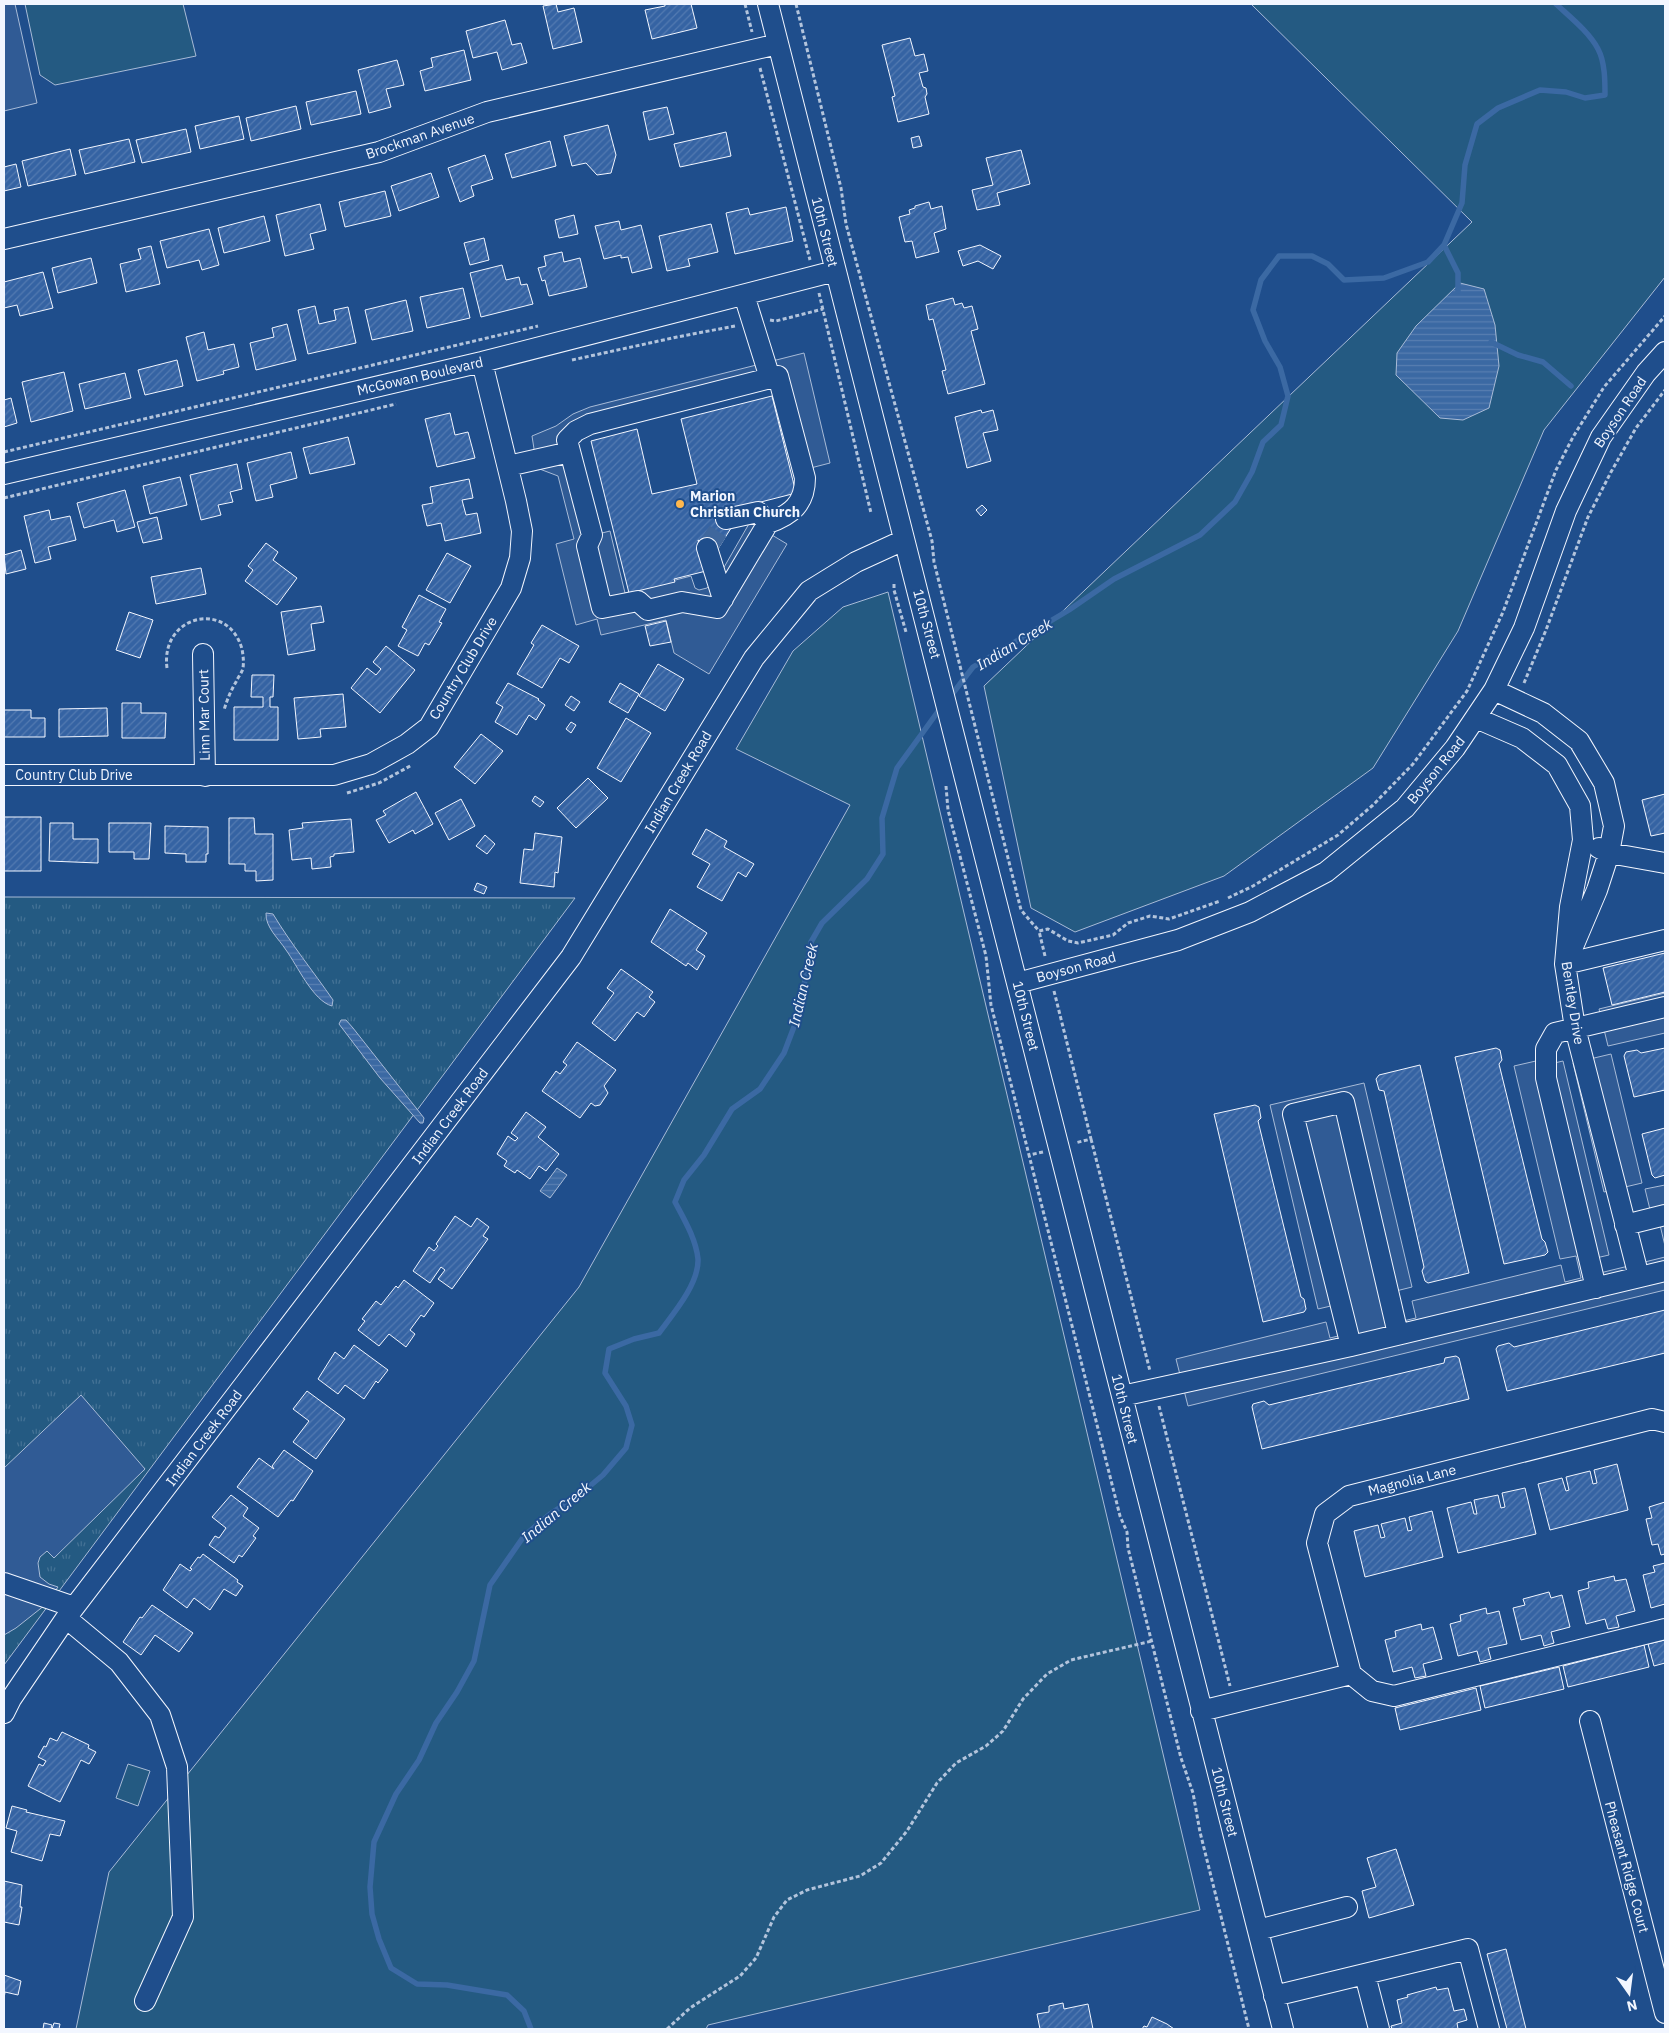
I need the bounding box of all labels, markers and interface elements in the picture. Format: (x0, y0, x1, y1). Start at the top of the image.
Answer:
street label: Brockman Avenue (363, 109, 477, 163)
street label: 10th Street (808, 195, 842, 269)
street label: McGowan Boulevard (355, 353, 485, 399)
street label: Boyson Road (1590, 373, 1650, 451)
place label: Marion Christian Church (690, 487, 800, 521)
marker: Marion Christian Church (674, 498, 686, 510)
street label: 10th Street (909, 587, 945, 661)
street label: Country Club Drive (425, 613, 501, 723)
water label: Indian Creek (973, 614, 1056, 674)
street label: Linn Mar Court (194, 669, 214, 761)
street label: Indian Creek Road (640, 728, 716, 836)
street label: Boyson Road (1403, 732, 1469, 808)
street label: Country Club Drive (15, 766, 133, 784)
water label: Indian Creek (784, 941, 822, 1029)
street label: Boyson Road (1034, 948, 1118, 986)
street label: Bentley Drive (1558, 960, 1589, 1046)
street label: 10th Street (1009, 979, 1043, 1053)
street label: Indian Creek Road (408, 1064, 492, 1168)
street label: 10th Street (1108, 1372, 1142, 1446)
street label: Indian Creek Road (162, 1386, 246, 1490)
street label: Magnolia Lane (1366, 1460, 1458, 1500)
water label: Indian Creek (517, 1477, 595, 1547)
street label: 10th Street (1208, 1765, 1242, 1839)
street label: Pheasant Ridge Court (1601, 1799, 1653, 1935)
north arrow (1604, 1968, 1654, 2018)
text: N (1625, 1996, 1639, 2016)

